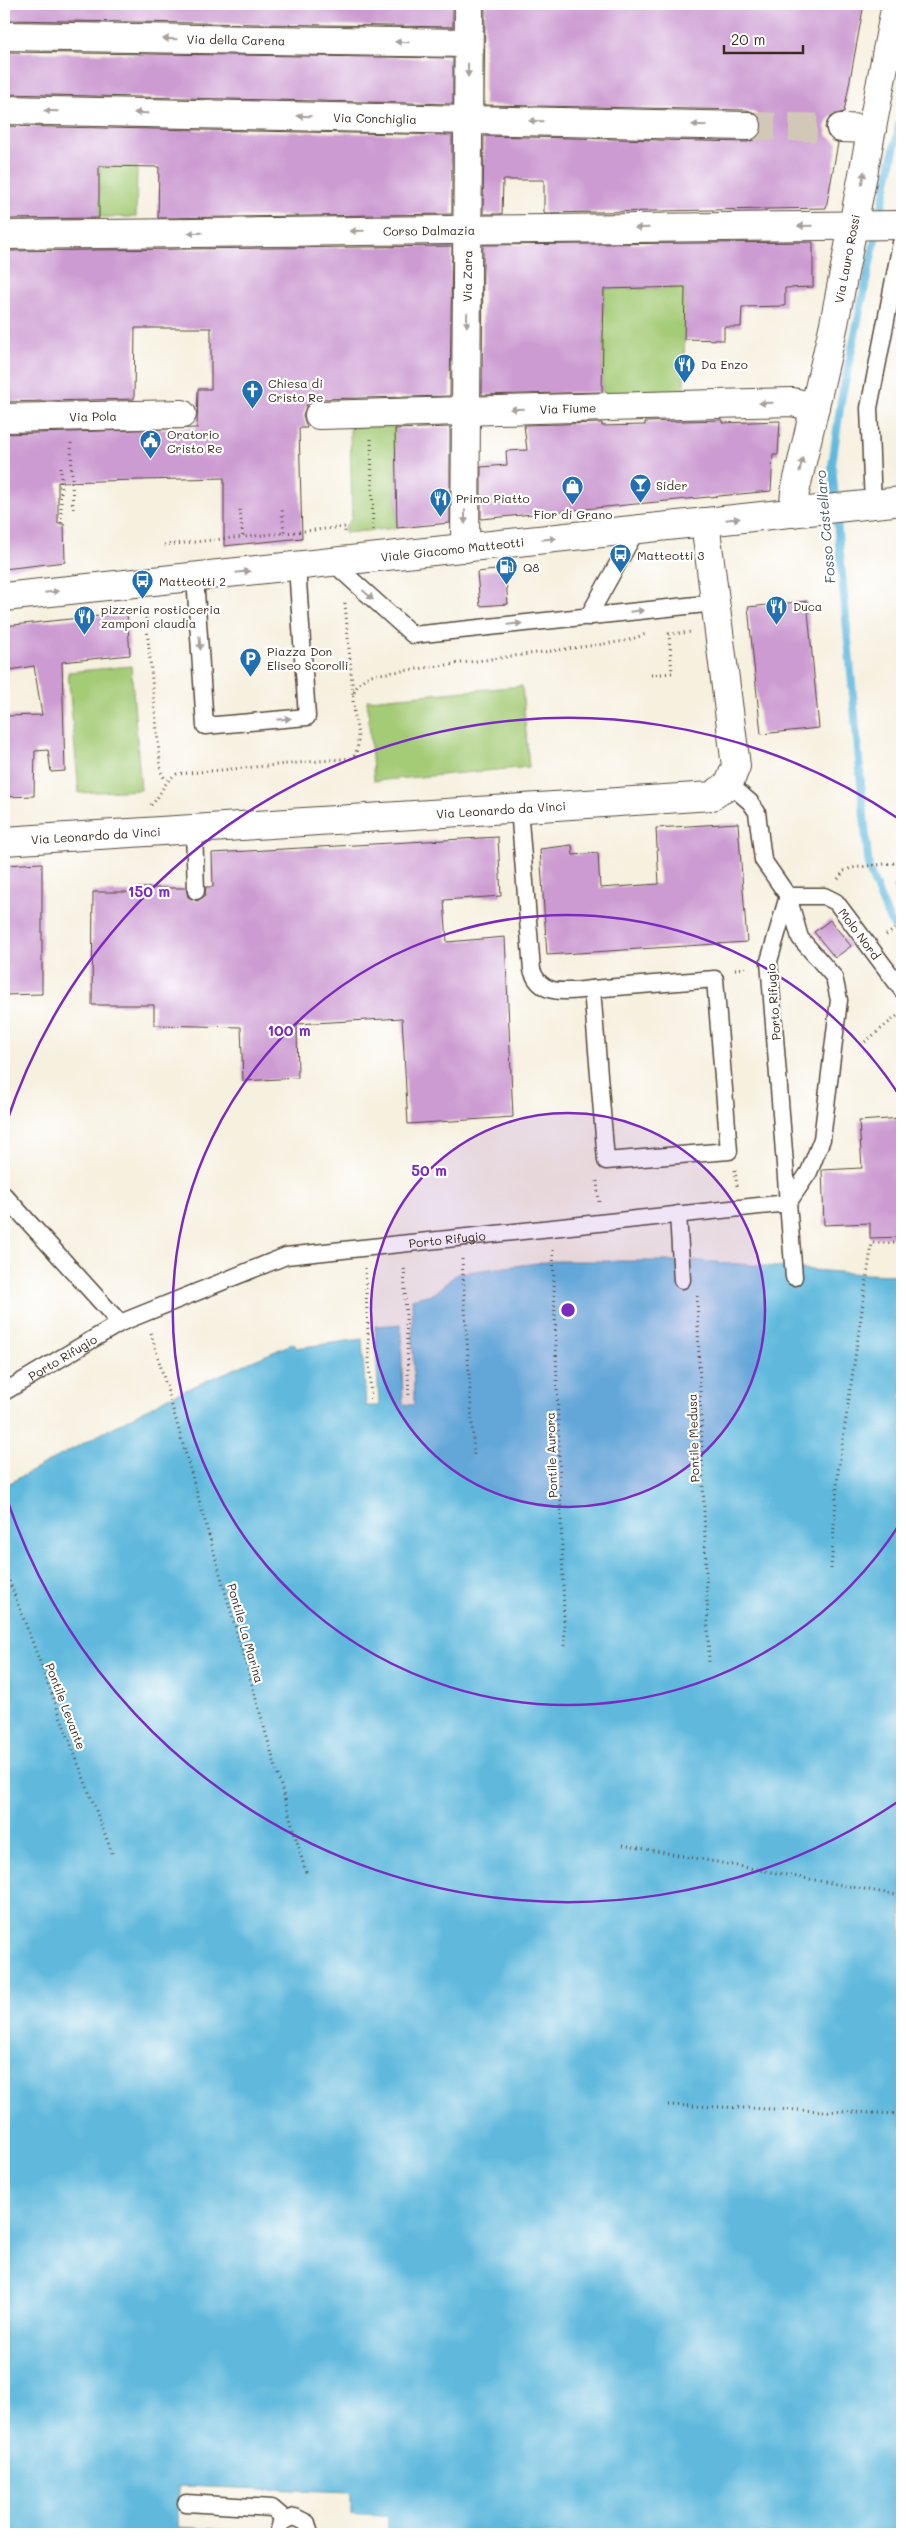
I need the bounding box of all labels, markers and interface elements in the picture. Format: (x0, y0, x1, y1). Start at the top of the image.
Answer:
scale bar (724, 22, 802, 54)
text: 20 m (731, 29, 765, 49)
street label: Via della Carena (186, 31, 285, 48)
one-way arrow (161, 35, 177, 43)
one-way arrow (394, 38, 410, 46)
one-way arrow (464, 62, 472, 78)
one-way arrow (43, 107, 59, 115)
one-way arrow (133, 109, 149, 117)
street label: Via Conchiglia (333, 109, 417, 127)
one-way arrow (296, 112, 312, 120)
one-way arrow (528, 117, 544, 125)
one-way arrow (690, 121, 706, 129)
one-way arrow (859, 169, 867, 185)
street label: Via Lauro Rossi (830, 213, 863, 305)
street label: Corso Dalmazia (383, 222, 475, 239)
one-way arrow (797, 222, 813, 230)
one-way arrow (634, 224, 650, 232)
one-way arrow (349, 227, 365, 235)
one-way arrow (187, 229, 203, 237)
street label: Via Zara (459, 250, 475, 302)
one-way arrow (463, 312, 471, 328)
restaurant icon: Da Enzo (673, 352, 697, 383)
place label: Da Enzo (701, 356, 748, 372)
place label: Chiesa di Cristo Re (268, 375, 323, 405)
church icon: Chiesa di Cristo Re (240, 378, 264, 409)
street label: Via Fiume (539, 399, 596, 417)
one-way arrow (758, 399, 774, 407)
one-way arrow (508, 406, 524, 414)
street label: Via Pola (69, 407, 117, 425)
place label: Oratorio Cristo Re (167, 426, 222, 456)
public building icon: Oratorio Cristo Re (139, 429, 163, 460)
one-way arrow (797, 457, 805, 472)
water label: Fosso Castellaro (811, 469, 839, 585)
bar icon: Sider (628, 473, 652, 504)
shop icon: Fior di Grano (561, 475, 585, 506)
place label: Sider (656, 477, 688, 493)
restaurant icon: Primo Piatto (428, 486, 452, 517)
place label: Primo Piatto (456, 490, 530, 506)
place label: Fior di Grano (534, 506, 612, 522)
one-way arrow (461, 510, 469, 526)
one-way arrow (726, 515, 742, 523)
street label: Viale Giacomo Matteotti (380, 533, 525, 565)
one-way arrow (541, 535, 557, 543)
bus stop icon: Matteotti 3 (609, 543, 633, 574)
place label: Matteotti 3 (637, 547, 704, 563)
fuel station icon: Q8 (495, 555, 519, 586)
place label: Q8 (523, 559, 540, 575)
one-way arrow (235, 568, 251, 576)
bus stop icon: Matteotti 2 (131, 569, 155, 600)
place label: Matteotti 2 (159, 573, 226, 589)
one-way arrow (45, 588, 61, 596)
one-way arrow (362, 589, 374, 601)
restaurant icon: Duca (765, 594, 789, 625)
place label: Duca (793, 598, 822, 614)
place label: pizzeria rosticceria zamponi claudia (101, 601, 221, 631)
restaurant icon: pizzeria rosticceria zamponi claudia (73, 604, 97, 635)
one-way arrow (629, 607, 645, 615)
one-way arrow (507, 620, 523, 628)
one-way arrow (196, 635, 204, 651)
place label: Piazza Don Eliseo Scorolli (267, 643, 349, 673)
parking icon: Piazza Don Eliseo Scorolli (239, 646, 263, 677)
one-way arrow (277, 715, 293, 723)
street label: Via Leonardo da Vinci (436, 797, 566, 822)
street label: Via Leonardo da Vinci (30, 823, 161, 847)
text: 150 m (128, 881, 170, 901)
street label: Molo Nord (835, 905, 884, 963)
street label: Porto Rifugio (762, 963, 784, 1041)
text: 100 m (267, 1020, 311, 1040)
text: 50 m (411, 1160, 447, 1180)
street label: Porto Rifugio (408, 1227, 486, 1251)
centre of rings (559, 1301, 577, 1319)
street label: Porto Rifugio (25, 1331, 100, 1384)
street label: Pontile Medusa (683, 1393, 703, 1483)
street label: Pontile Aurora (542, 1412, 560, 1498)
street label: Pontile La Marina (224, 1581, 268, 1685)
street label: Pontile Levante (42, 1661, 90, 1751)

